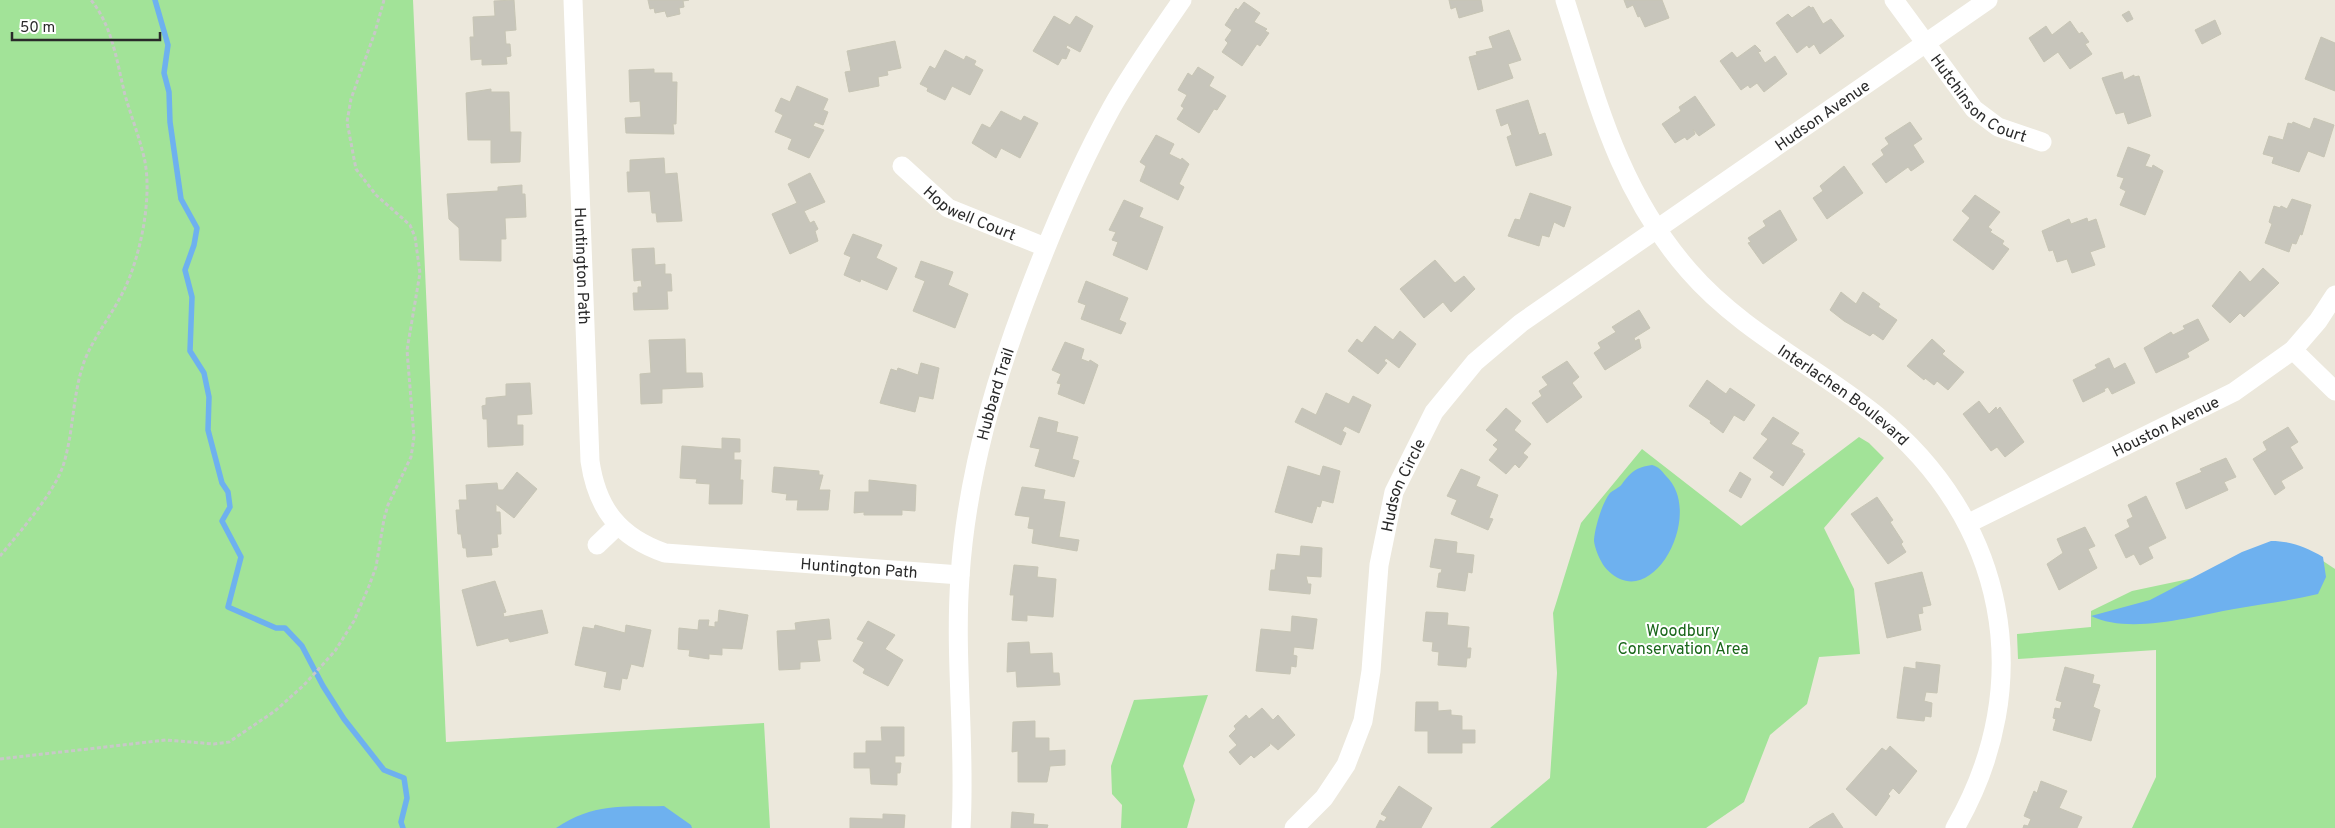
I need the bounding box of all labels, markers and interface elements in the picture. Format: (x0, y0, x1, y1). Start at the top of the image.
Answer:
scale bar (12, 10, 160, 42)
text: 50 m (20, 19, 55, 38)
street label: Hutchinson Court (1925, 51, 2029, 148)
street label: Hudson Avenue (1772, 77, 1874, 156)
street label: Hopwell Court (918, 182, 1018, 246)
street label: Huntington Path (569, 207, 593, 325)
street label: Interlachen Boulevard (1773, 341, 1912, 451)
street label: Hubbard Trail (974, 345, 1020, 443)
street label: Houston Avenue (2109, 393, 2223, 463)
street label: Hudson Circle (1378, 436, 1431, 534)
street label: Huntington Path (800, 555, 918, 584)
park label: Woodbury Conservation Area (1617, 622, 1749, 660)

